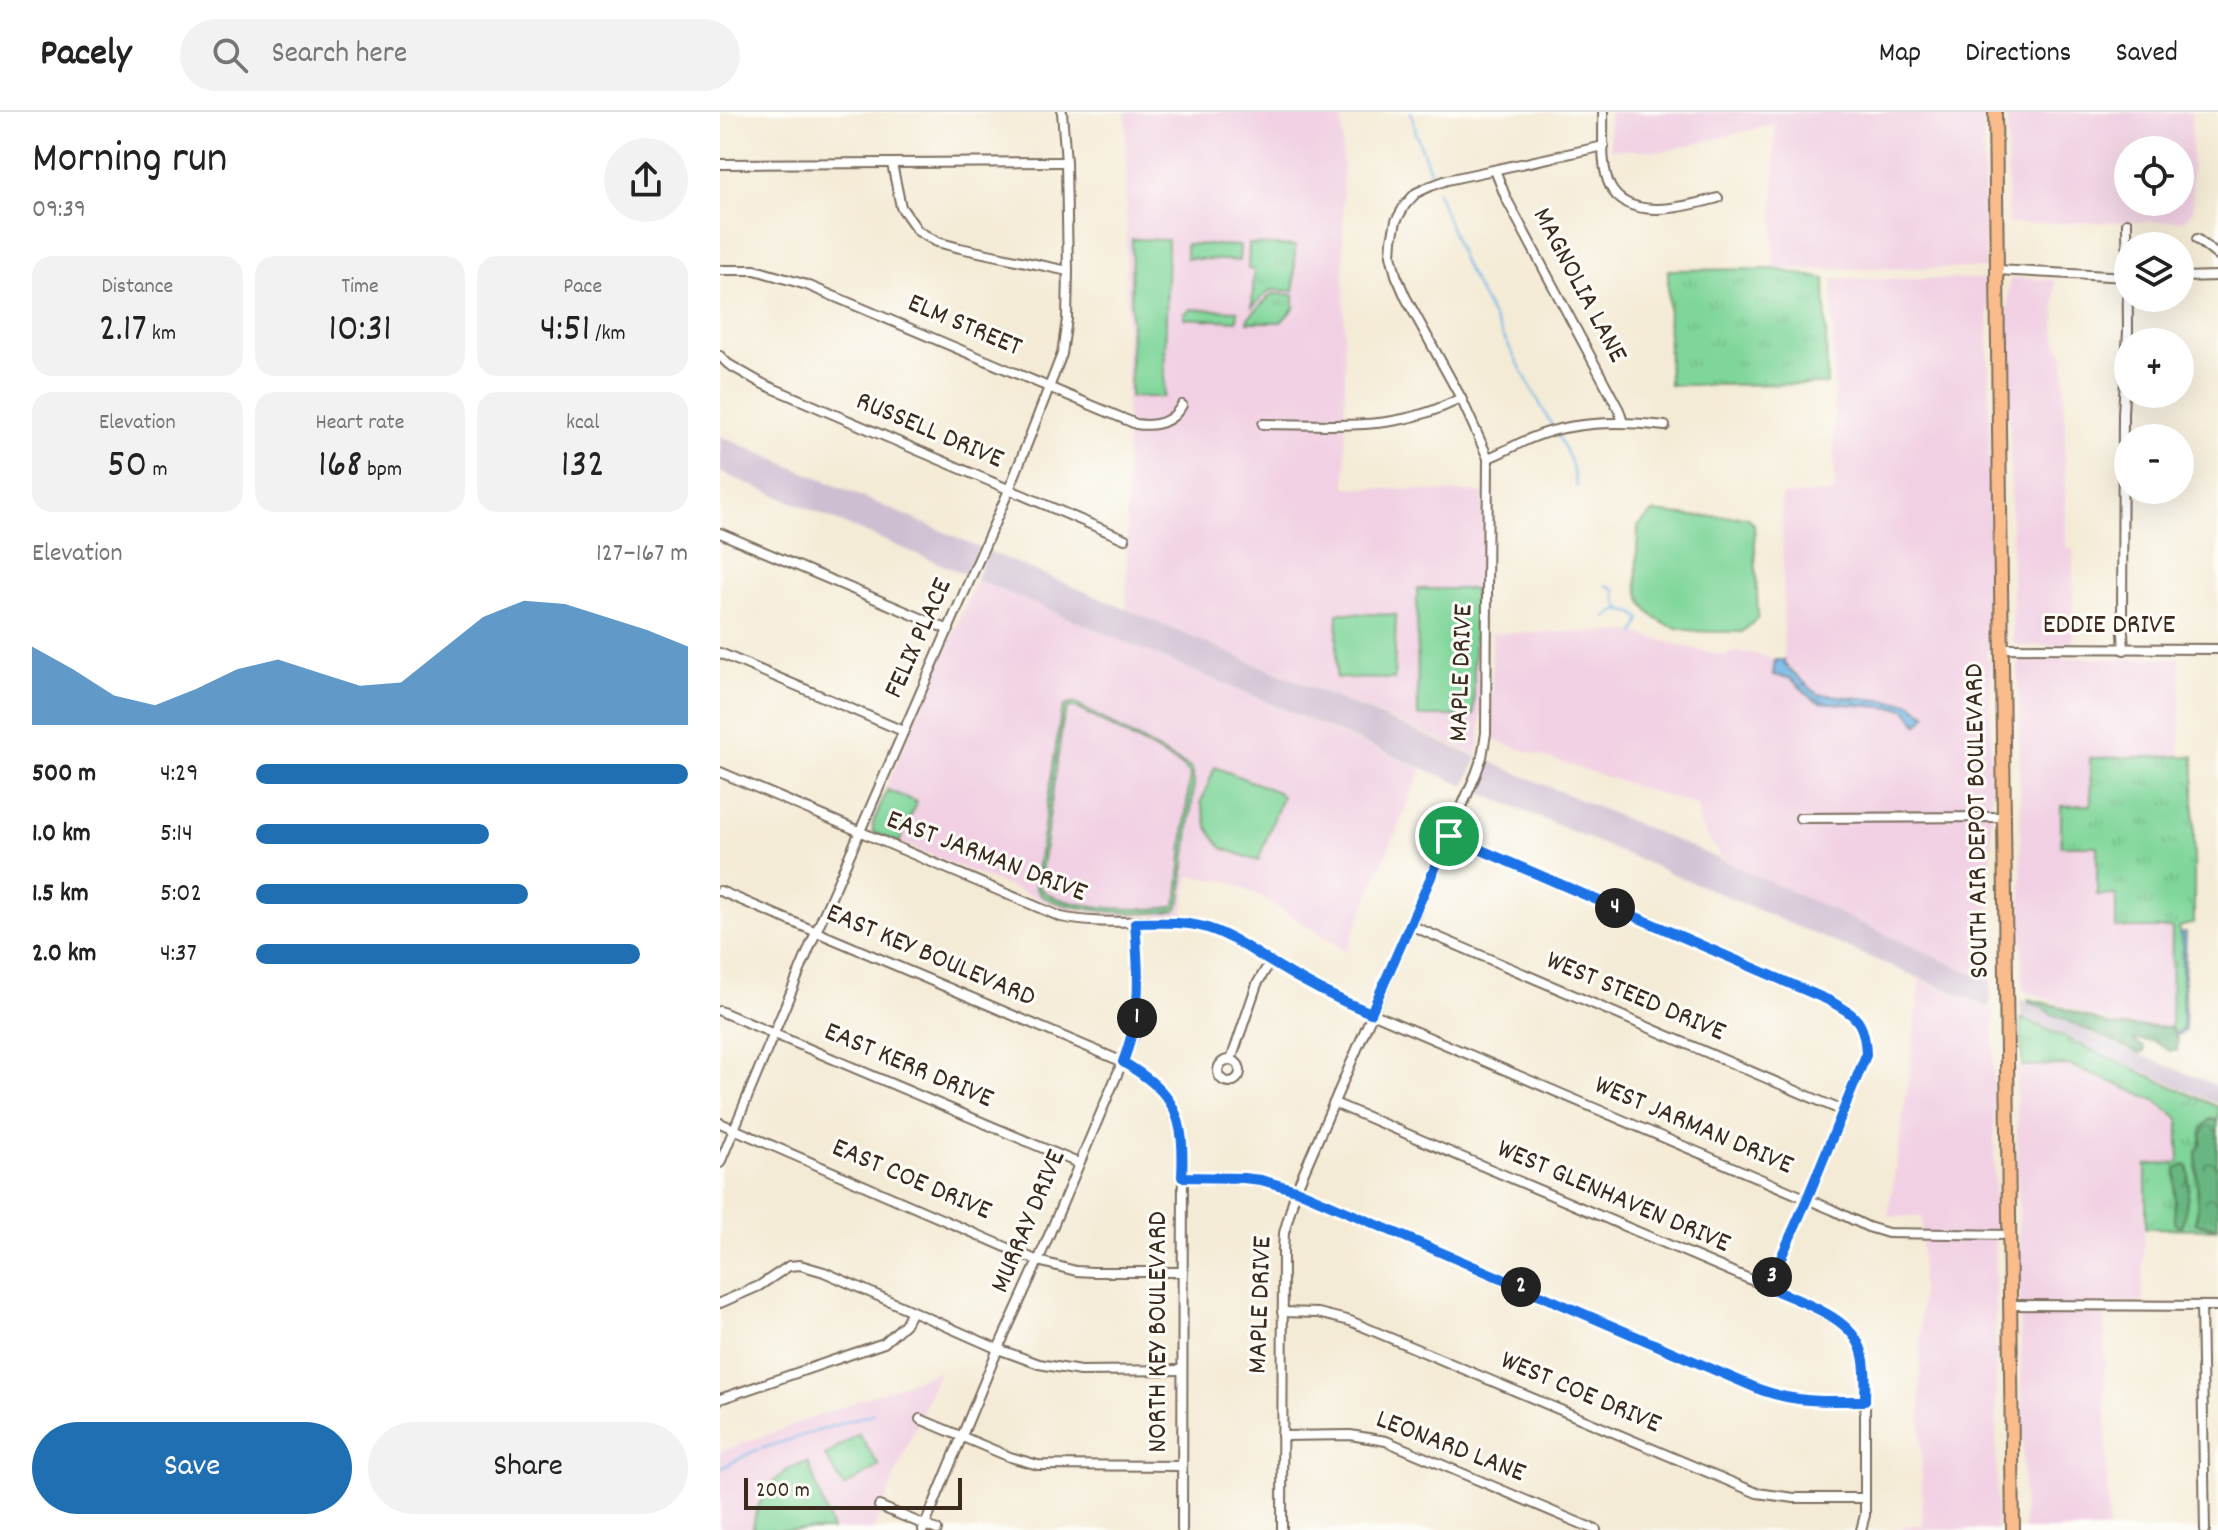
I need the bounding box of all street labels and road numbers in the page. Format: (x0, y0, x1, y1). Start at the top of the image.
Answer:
street label: MAGNOLIA LANE (1520, 201, 1636, 371)
street label: ELM STREET (901, 285, 1027, 369)
street label: RUSSELL DRIVE (849, 383, 1009, 481)
street label: FELIX PLACE (876, 572, 964, 705)
street label: MAPLE DRIVE (1441, 603, 1485, 743)
street label: EDDIE DRIVE (2043, 607, 2175, 647)
street label: SOUTH AIR DEPOT BOULEVARD (1956, 663, 2002, 979)
street label: EAST JARMAN DRIVE (880, 801, 1092, 915)
street label: EAST KEY BOULEVARD (819, 895, 1041, 1019)
street label: WEST STEED DRIVE (1539, 942, 1731, 1054)
street label: EAST KERR DRIVE (817, 1013, 999, 1121)
street label: WEST JARMAN DRIVE (1587, 1067, 1799, 1187)
street label: EAST COE DRIVE (825, 1129, 997, 1233)
street label: WEST GLENHAVEN DRIVE (1490, 1131, 1736, 1265)
street label: MURRAY DRIVE (982, 1144, 1078, 1300)
street label: NORTH KEY BOULEVARD (1140, 1211, 1180, 1453)
street label: MAPLE DRIVE (1240, 1235, 1284, 1375)
street label: WEST COE DRIVE (1494, 1342, 1667, 1446)
street label: LEONARD LANE (1369, 1401, 1531, 1495)

